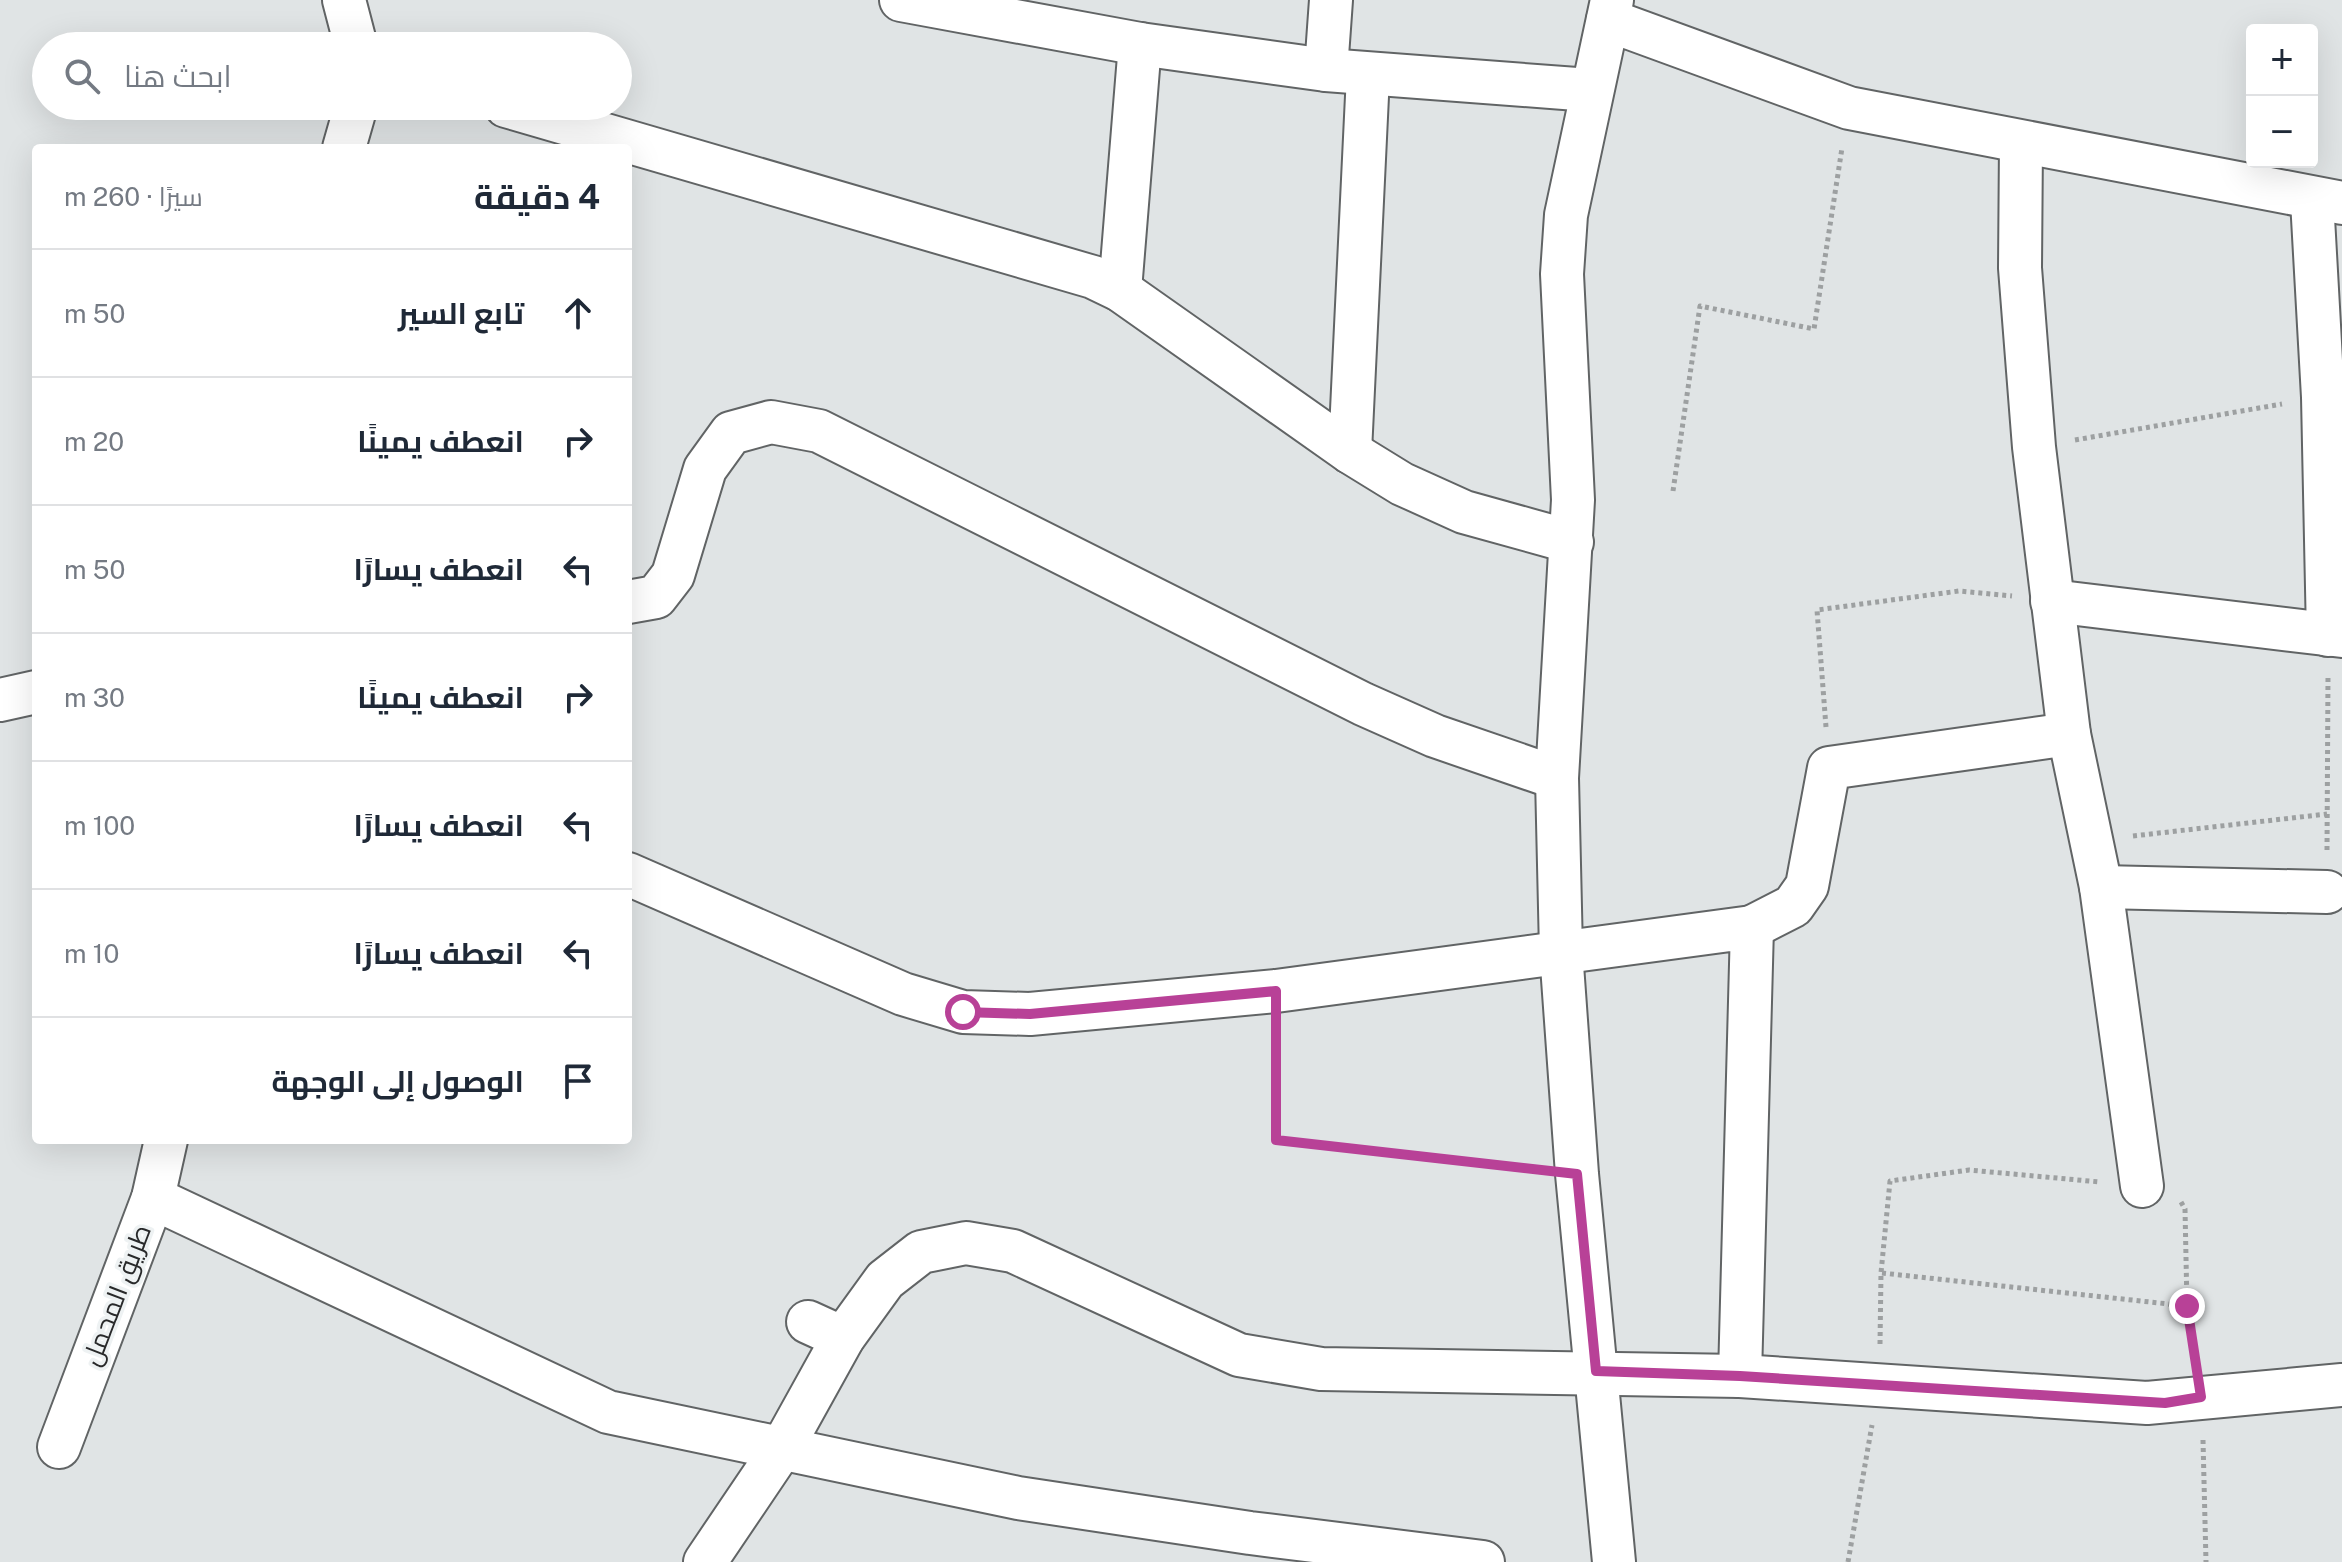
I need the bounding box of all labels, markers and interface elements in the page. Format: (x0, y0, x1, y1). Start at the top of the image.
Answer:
map controls (2246, 24, 2318, 168)
button: + (2246, 24, 2318, 96)
search box (32, 32, 632, 120)
icon: search (60, 54, 104, 98)
text: ابحث هنا (124, 58, 232, 94)
button: − (2246, 96, 2318, 168)
text: 4 دقيقة (474, 177, 600, 217)
text: سيرًا · 260 m (64, 181, 203, 212)
icon: ahead (556, 291, 600, 335)
text: تابع السير (398, 295, 524, 331)
text: 50 m (64, 298, 125, 329)
icon: right (556, 419, 600, 463)
text: انعطف يمينًا (357, 423, 524, 459)
text: 20 m (64, 426, 124, 457)
icon: left (556, 547, 600, 591)
text: انعطف يسارًا (354, 551, 524, 587)
text: 50 m (64, 554, 125, 585)
icon: right (556, 675, 600, 719)
text: انعطف يمينًا (357, 679, 524, 715)
text: 30 m (64, 682, 125, 713)
icon: left (556, 803, 600, 847)
text: انعطف يسارًا (354, 807, 524, 843)
text: 100 m (64, 810, 135, 841)
icon: left (556, 931, 600, 975)
text: انعطف يسارًا (354, 935, 524, 971)
text: 10 m (64, 938, 119, 969)
route start (945, 994, 981, 1030)
icon: arrive (556, 1059, 600, 1103)
text: الوصول إلى الوجهة (271, 1063, 524, 1099)
street label: طريق المحمل (75, 1220, 158, 1370)
route end (2169, 1288, 2205, 1324)

